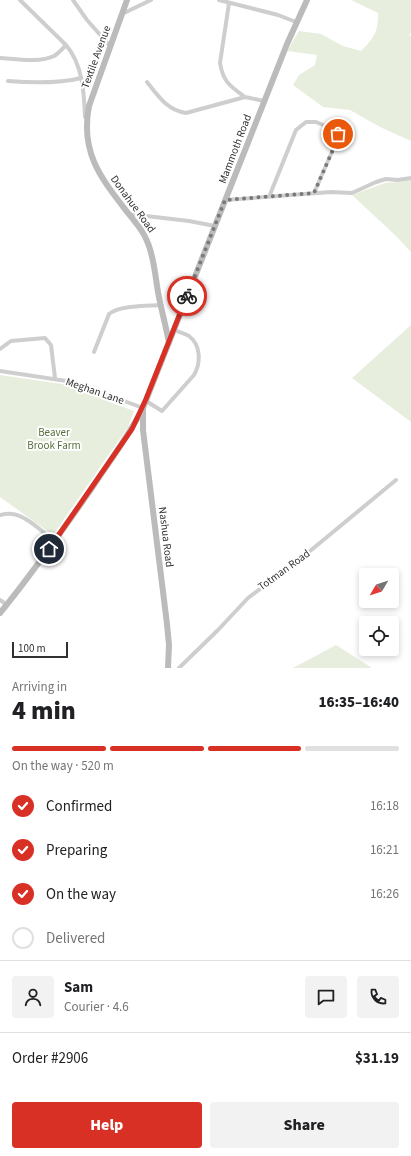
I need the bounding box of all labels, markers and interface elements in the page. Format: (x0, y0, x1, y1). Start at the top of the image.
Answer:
street label: Textile Avenue (78, 23, 115, 91)
street label: Mammoth Road (215, 112, 255, 186)
pin (321, 117, 355, 151)
icon: bag (327, 123, 349, 145)
street label: Donahue Road (107, 172, 159, 236)
courier (167, 276, 207, 316)
icon: bike (176, 285, 198, 307)
street label: Meghan Lane (64, 374, 127, 408)
park label: Beaver Brook Farm (27, 425, 81, 453)
street label: Nashua Road (155, 506, 177, 568)
pin (32, 532, 66, 566)
icon: home (38, 538, 60, 560)
street label: Totman Road (255, 546, 313, 594)
north arrow (359, 568, 399, 608)
map controls (359, 568, 399, 656)
button: locate (359, 616, 399, 656)
scale bar (12, 640, 68, 659)
text: 100 m (18, 641, 46, 656)
text: Arriving in (12, 678, 67, 696)
text: 4 min (12, 692, 76, 729)
text: 16:35–16:40 (318, 692, 399, 713)
text: On the way · 520 m (12, 757, 114, 775)
icon: check (12, 795, 34, 817)
text: Confirmed (46, 796, 112, 817)
text: 16:18 (370, 797, 399, 815)
icon: check (12, 839, 34, 861)
text: Preparing (46, 840, 107, 861)
text: 16:21 (370, 841, 399, 859)
icon: check (12, 883, 34, 905)
text: On the way (46, 884, 116, 905)
text: 16:26 (370, 885, 399, 903)
text: Delivered (46, 928, 105, 949)
button: person (12, 976, 54, 1018)
button: chat (305, 976, 347, 1018)
button: phone (357, 976, 399, 1018)
text: Sam (64, 977, 93, 998)
text: Courier · 4.6 (64, 998, 129, 1016)
text: Order #2906 (12, 1048, 88, 1069)
text: $31.19 (355, 1048, 399, 1069)
button: Help (12, 1102, 202, 1148)
button: Share (210, 1102, 399, 1148)

